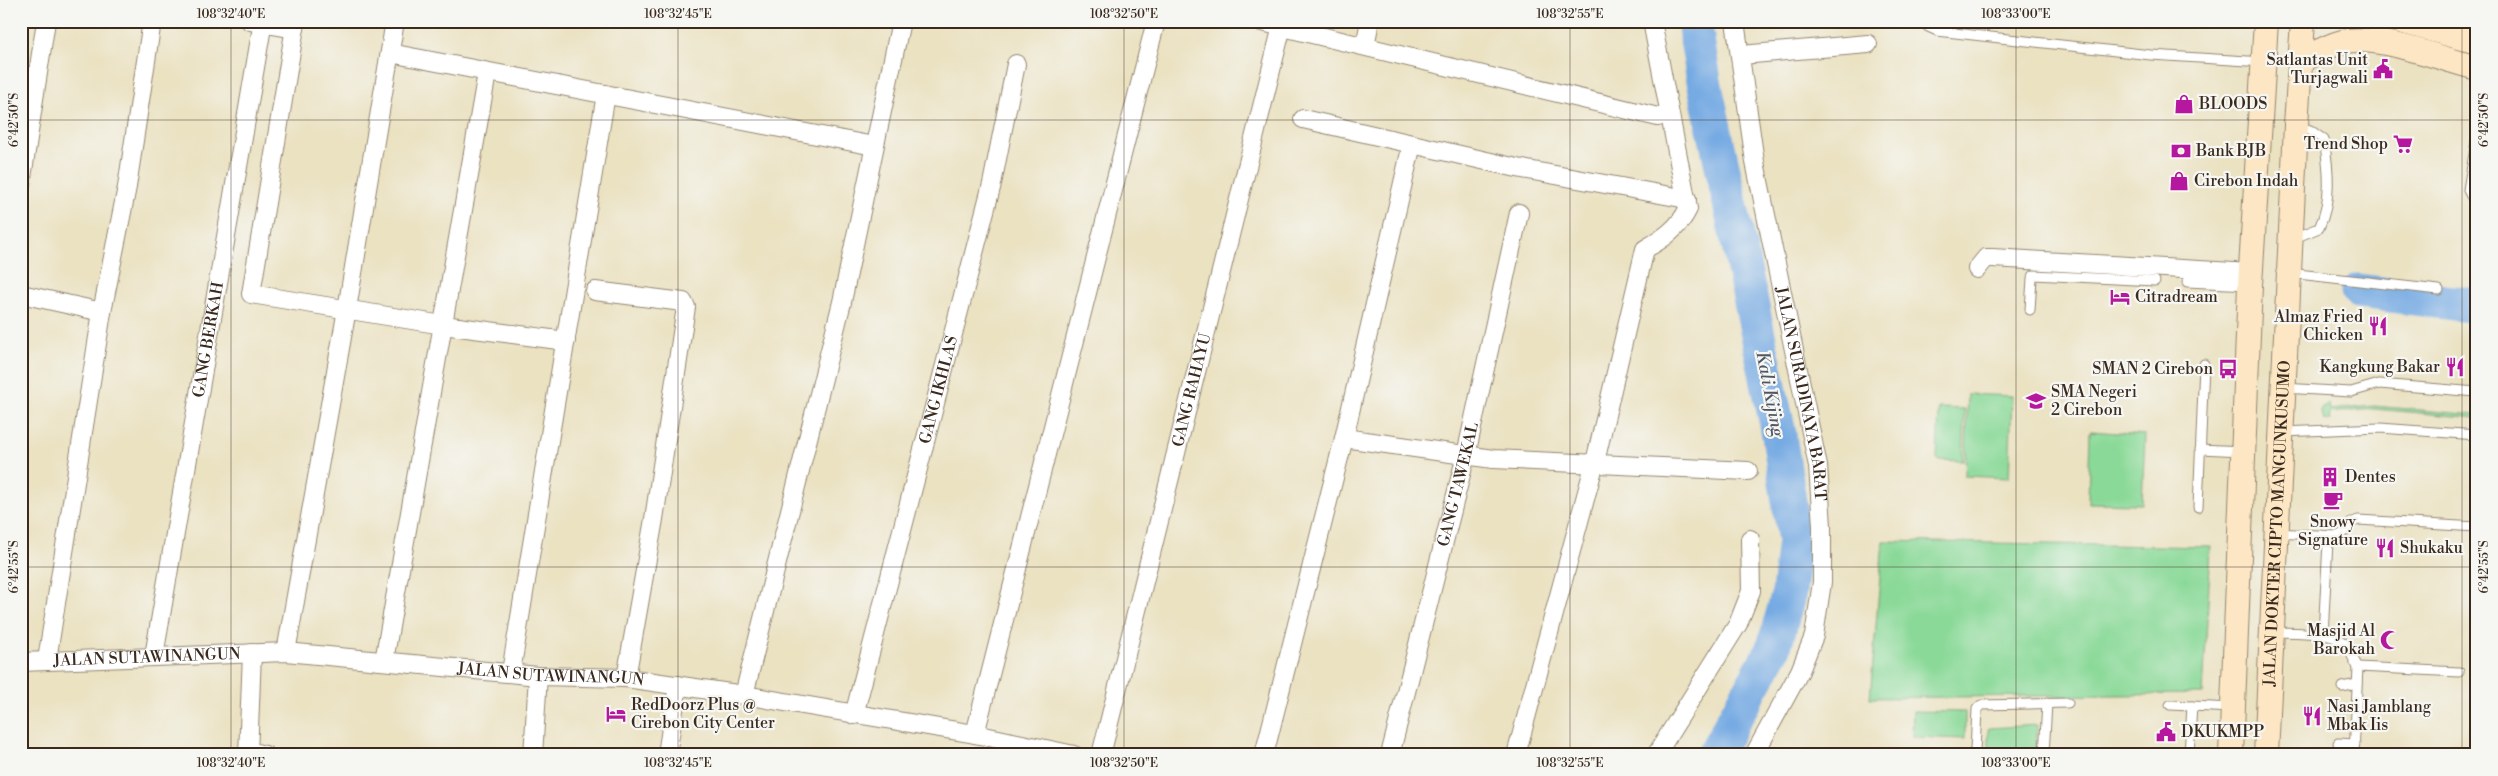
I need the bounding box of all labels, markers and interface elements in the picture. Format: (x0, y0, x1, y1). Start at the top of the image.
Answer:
text: 108°32'40"E (197, 7, 265, 22)
text: 108°32'45"E (644, 7, 712, 22)
text: 108°32'50"E (1090, 7, 1158, 22)
text: 108°32'55"E (1537, 7, 1603, 22)
text: 108°33'00"E (1981, 7, 2051, 22)
place label: Satlantas Unit Turjagwali (2266, 50, 2368, 88)
public building icon: Satlantas Unit Turjagwali (2372, 58, 2394, 80)
text: 6°42'50"S (7, 93, 22, 147)
shop icon: BLOODS (2173, 93, 2195, 115)
text: 6°42'50"S (2477, 93, 2492, 147)
place label: BLOODS (2198, 94, 2267, 114)
supermarket icon: Trend Shop (2392, 133, 2414, 155)
place label: Trend Shop (2304, 134, 2388, 154)
bank icon: Bank BJB (2170, 140, 2192, 162)
place label: Bank BJB (2195, 141, 2266, 161)
shop icon: Cirebon Indah (2168, 170, 2190, 192)
place label: Cirebon Indah (2194, 171, 2299, 191)
street label: GANG BERKAH (189, 280, 228, 399)
street label: JALAN SURADINAYA BARAT (1771, 284, 1830, 502)
hotel icon: Citradream (2109, 286, 2131, 308)
place label: Citradream (2135, 287, 2218, 307)
place label: Almaz Fried Chicken (2273, 307, 2363, 345)
restaurant icon: Almaz Fried Chicken (2367, 315, 2389, 337)
street label: GANG RAHAYU (1168, 331, 1215, 449)
street label: GANG IKHLAS (915, 334, 962, 446)
water label: Kali Kijing (1750, 349, 1790, 440)
restaurant icon: Kangkung Bakar (2444, 356, 2466, 378)
place label: Kangkung Bakar (2319, 357, 2440, 377)
bus stop icon: SMAN 2 Cirebon (2217, 358, 2239, 380)
place label: SMAN 2 Cirebon (2092, 359, 2213, 379)
street label: JALAN DOKTER CIPTO MANGUNKUSUMO (2259, 360, 2295, 688)
place label: SMA Negeri 2 Cirebon (2051, 382, 2137, 420)
school or university icon: SMA Negeri 2 Cirebon (2025, 390, 2047, 412)
street label: GANG TAWEKAL (1433, 420, 1483, 549)
building icon: Dentes (2319, 466, 2341, 488)
place label: Dentes (2345, 467, 2396, 487)
cafe icon: Snowy Signature (2322, 489, 2344, 511)
place label: Snowy Signature (2298, 512, 2368, 550)
restaurant icon: Shukaku (2374, 537, 2396, 559)
place label: Shukaku (2400, 538, 2463, 558)
text: 6°42'55"S (7, 540, 22, 594)
text: 6°42'55"S (2477, 540, 2492, 594)
place label: Masjid Al Barokah (2307, 621, 2375, 659)
mosque icon: Masjid Al Barokah (2379, 629, 2401, 651)
street label: JALAN SUTAWINANGUN (52, 644, 241, 671)
street label: JALAN SUTAWINANGUN (456, 658, 646, 691)
place label: RedDoorz Plus @ Cirebon City Center (631, 695, 775, 733)
place label: Nasi Jamblang Mbak Iis (2327, 697, 2432, 735)
hotel icon: RedDoorz Plus @ Cirebon City Center (605, 703, 627, 725)
restaurant icon: Nasi Jamblang Mbak Iis (2301, 705, 2323, 727)
public building icon: DKUKMPP (2155, 721, 2177, 743)
place label: DKUKMPP (2181, 722, 2264, 742)
text: 108°32'40"E (197, 756, 265, 771)
text: 108°32'45"E (644, 756, 712, 771)
text: 108°32'50"E (1090, 756, 1158, 771)
text: 108°32'55"E (1537, 756, 1603, 771)
text: 108°33'00"E (1981, 756, 2051, 771)

